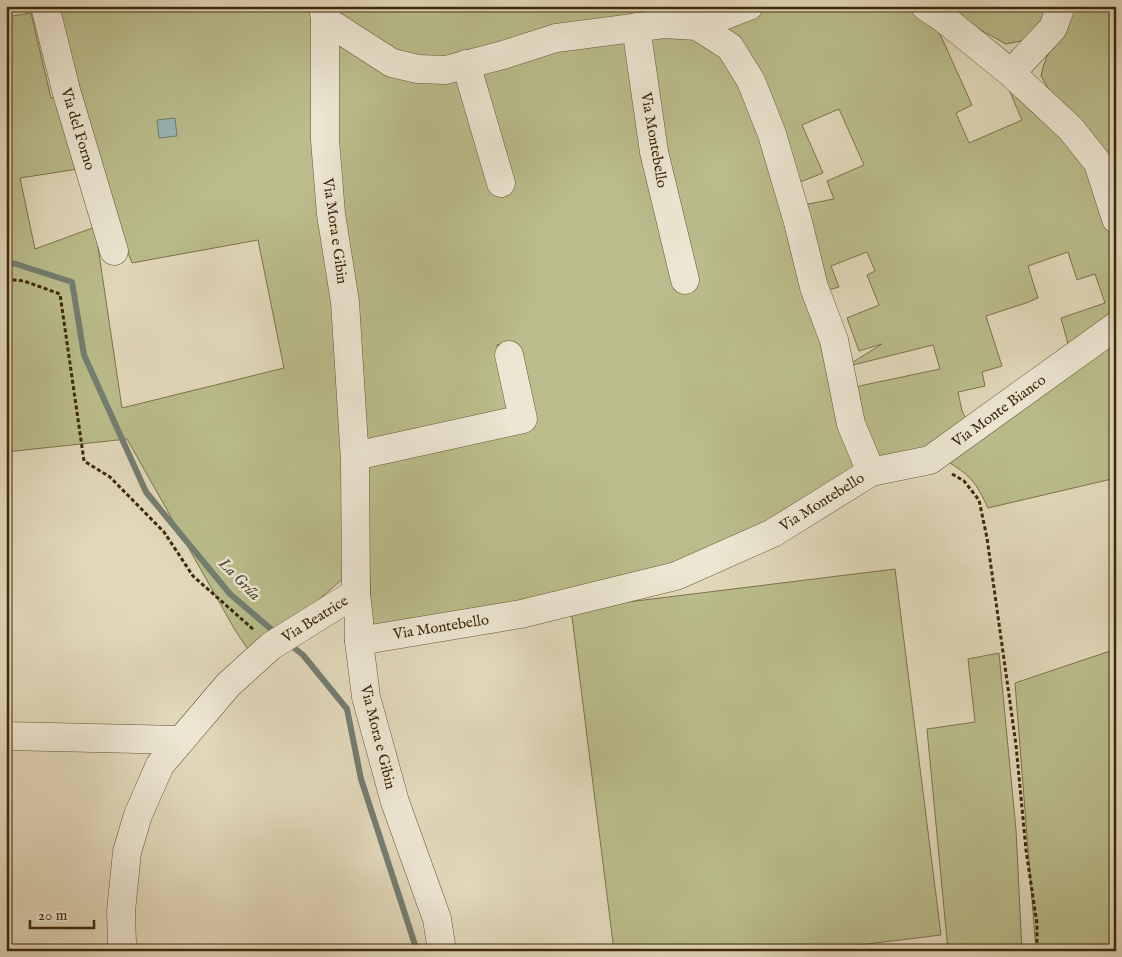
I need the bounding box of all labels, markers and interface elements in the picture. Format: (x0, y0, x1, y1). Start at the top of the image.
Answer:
street label: Via del Forno (56, 85, 99, 172)
street label: Via Montebello (636, 90, 672, 189)
street label: Via Mora e Gibin (318, 176, 352, 285)
street label: Via Monte Bianco (947, 370, 1050, 452)
street label: Via Montebello (775, 468, 868, 536)
water label: La Grűa (213, 554, 264, 606)
street label: Via Beatrice (277, 591, 352, 647)
street label: Via Montebello (391, 610, 490, 644)
street label: Via Mora e Gibin (356, 682, 400, 791)
scale bar (30, 897, 94, 929)
text: 20 m (38, 906, 68, 925)

